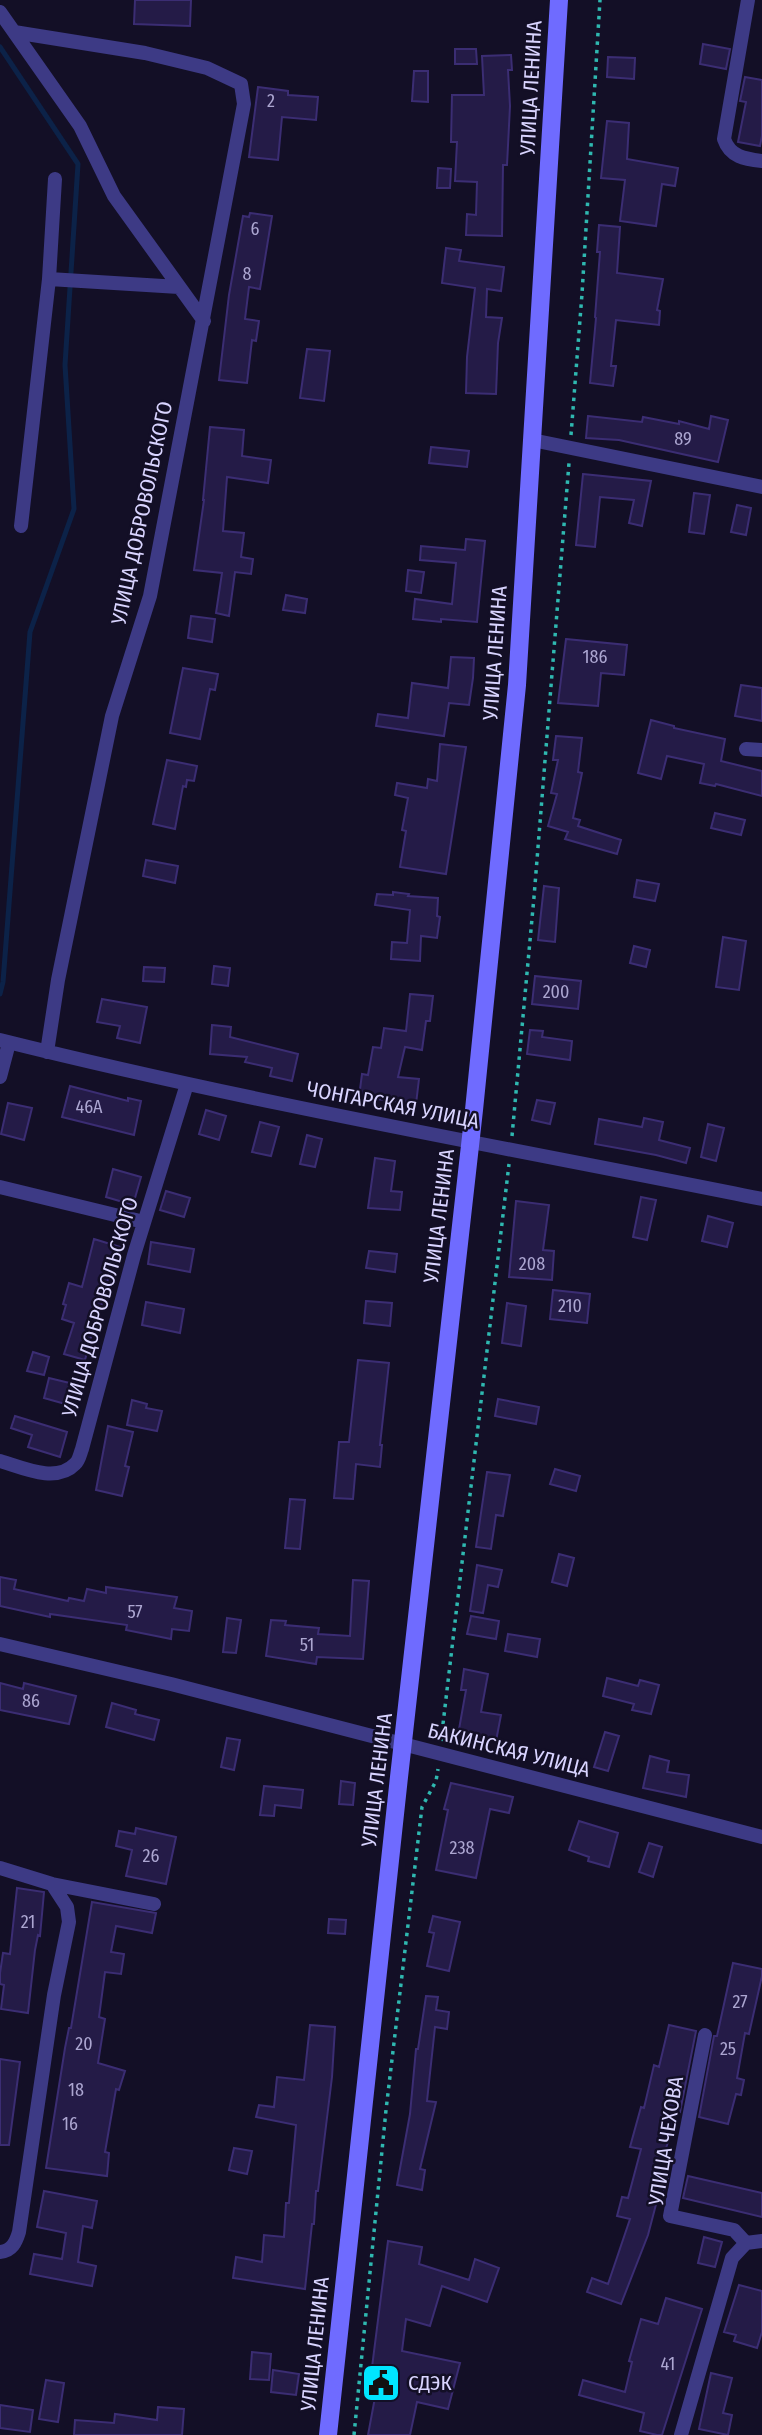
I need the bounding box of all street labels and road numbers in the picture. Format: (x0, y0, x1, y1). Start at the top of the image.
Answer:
street label: УЛИЦА ЛЕНИНА (514, 20, 548, 157)
street label: УЛИЦА ДОБРОВОЛЬСКОГО (105, 399, 178, 628)
street label: УЛИЦА ЛЕНИНА (477, 585, 513, 722)
street label: ЧОНГАРСКАЯ УЛИЦА (305, 1076, 481, 1134)
street label: УЛИЦА ЛЕНИНА (418, 1147, 460, 1286)
street label: УЛИЦА ДОБРОВОЛЬСКОГО (56, 1194, 144, 1421)
street label: УЛИЦА ЛЕНИНА (356, 1711, 398, 1850)
street label: БАКИНСКАЯ УЛИЦА (425, 1717, 593, 1783)
street label: УЛИЦА ЧЕХОВА (643, 2075, 689, 2208)
street label: УЛИЦА ЛЕНИНА (295, 2276, 335, 2413)

